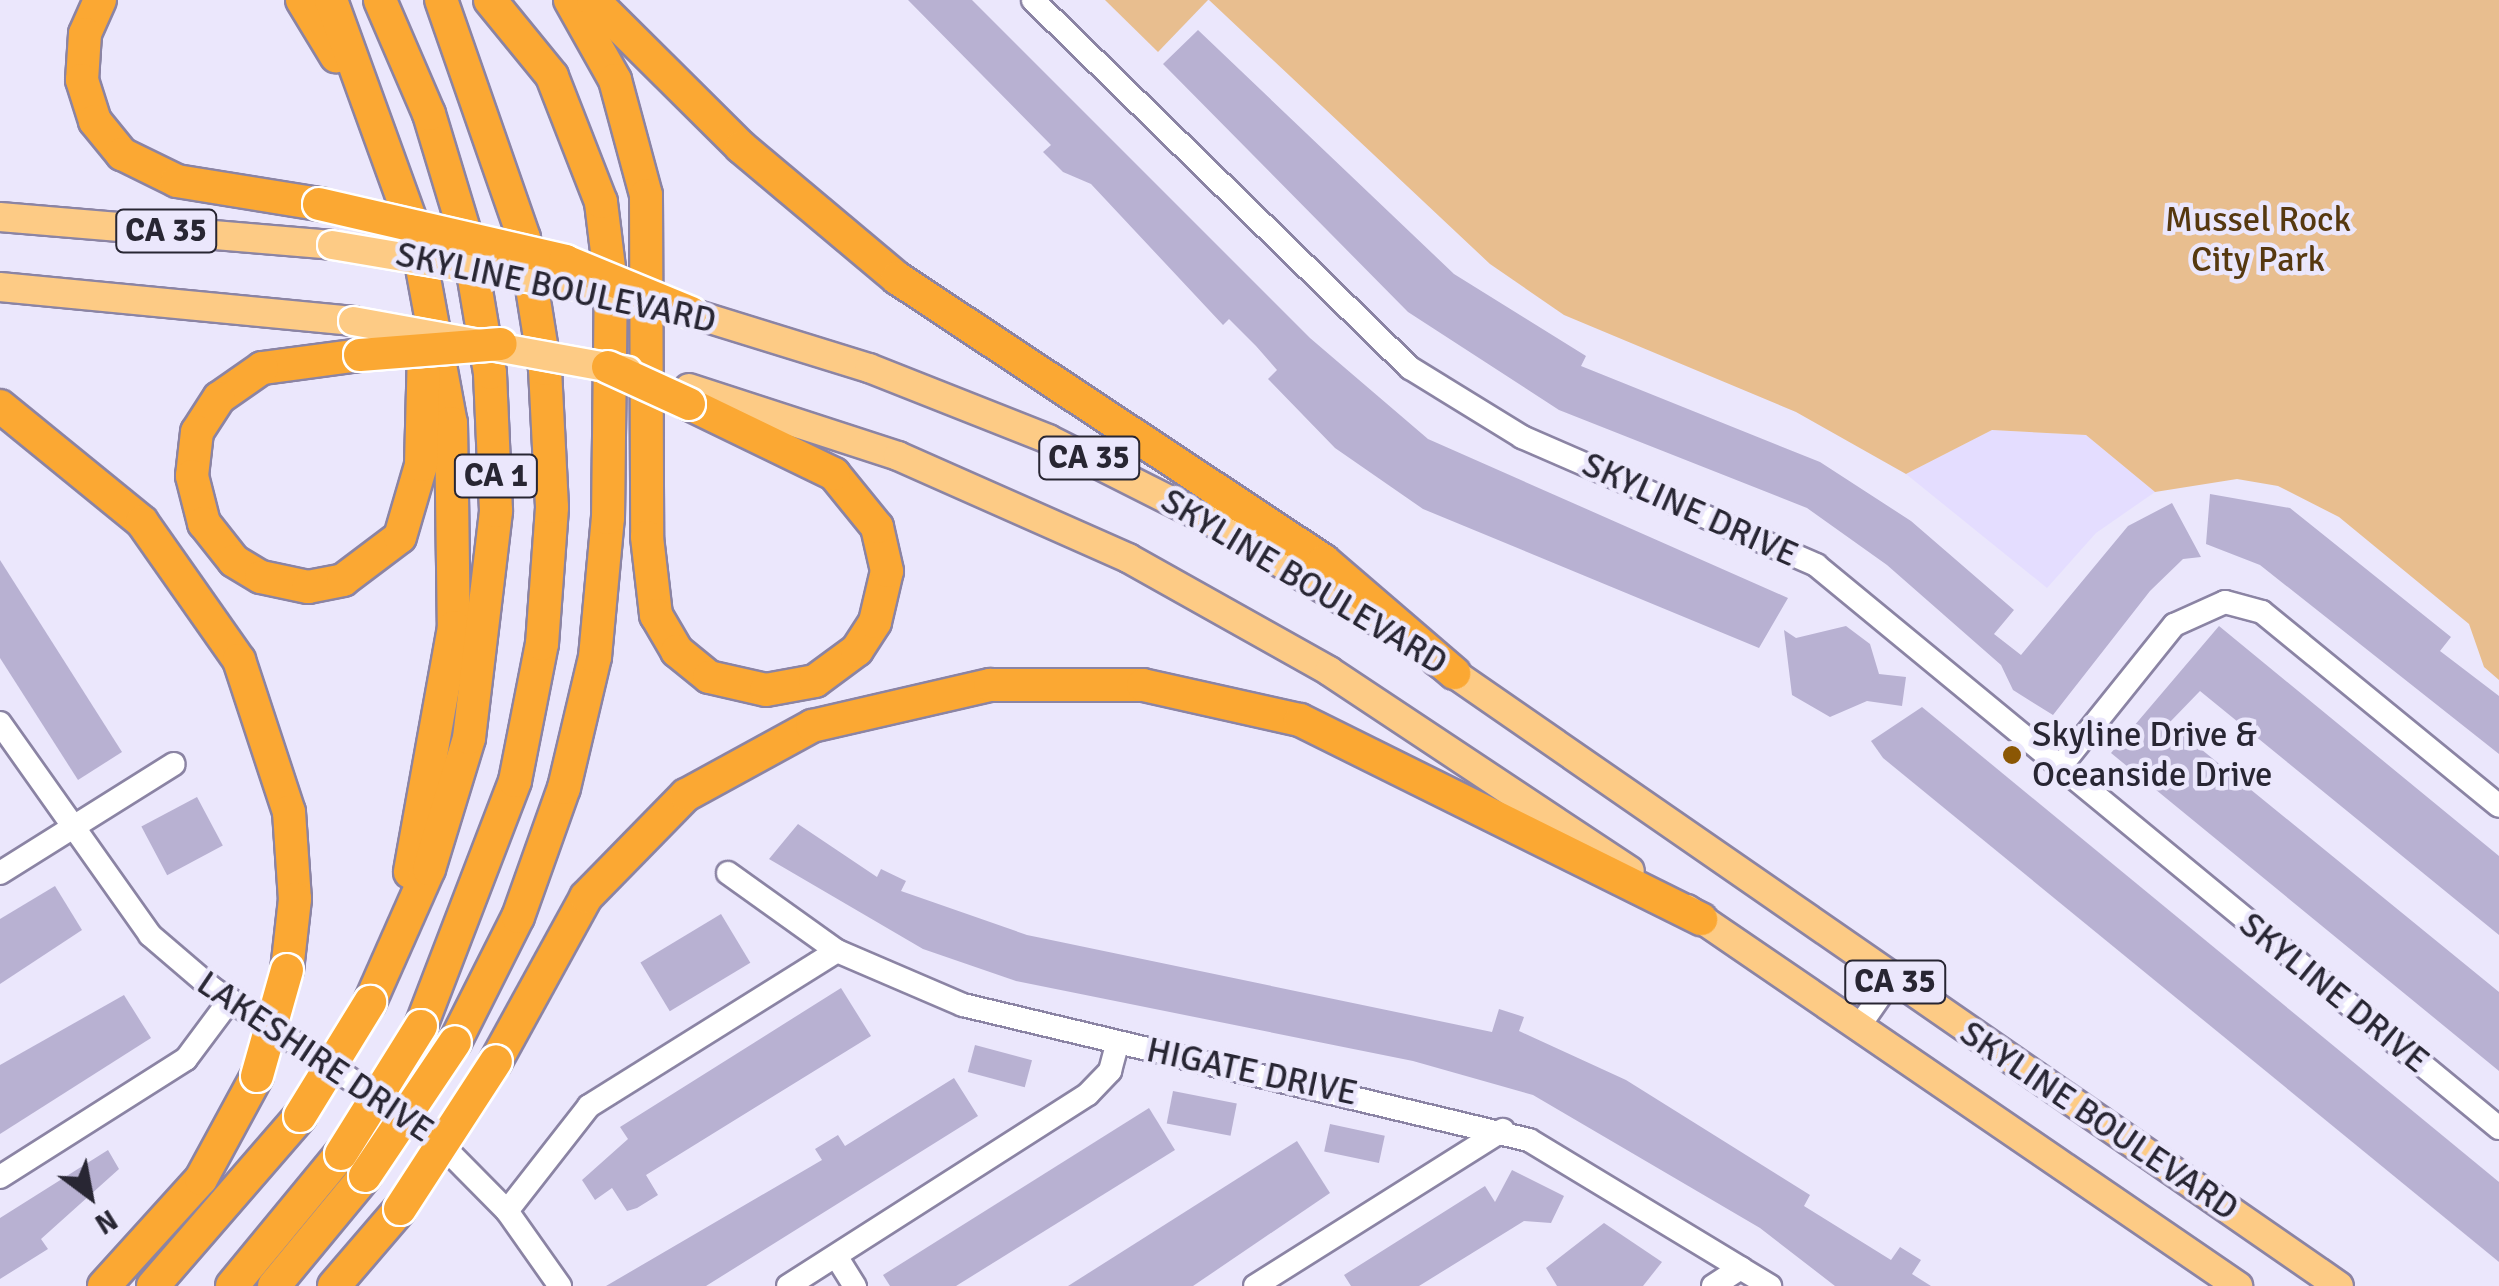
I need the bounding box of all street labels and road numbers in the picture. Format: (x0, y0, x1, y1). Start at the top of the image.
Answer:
road number: CA 35 (114, 204, 218, 258)
street label: SKYLINE BOULEVARD (392, 234, 720, 342)
road number: CA 35 (1036, 431, 1142, 485)
street label: SKYLINE DRIVE (1576, 444, 1804, 576)
road number: CA 1 (454, 449, 538, 503)
street label: SKYLINE BOULEVARD (1153, 480, 1455, 684)
street label: SKYLINE DRIVE (2231, 904, 2437, 1082)
road number: CA 35 (1842, 955, 1948, 1009)
street label: LAKESHIRE DRIVE (189, 962, 441, 1152)
street label: SKYLINE BOULEVARD (1952, 1012, 2246, 1230)
street label: HIGATE DRIVE (1143, 1029, 1361, 1115)

